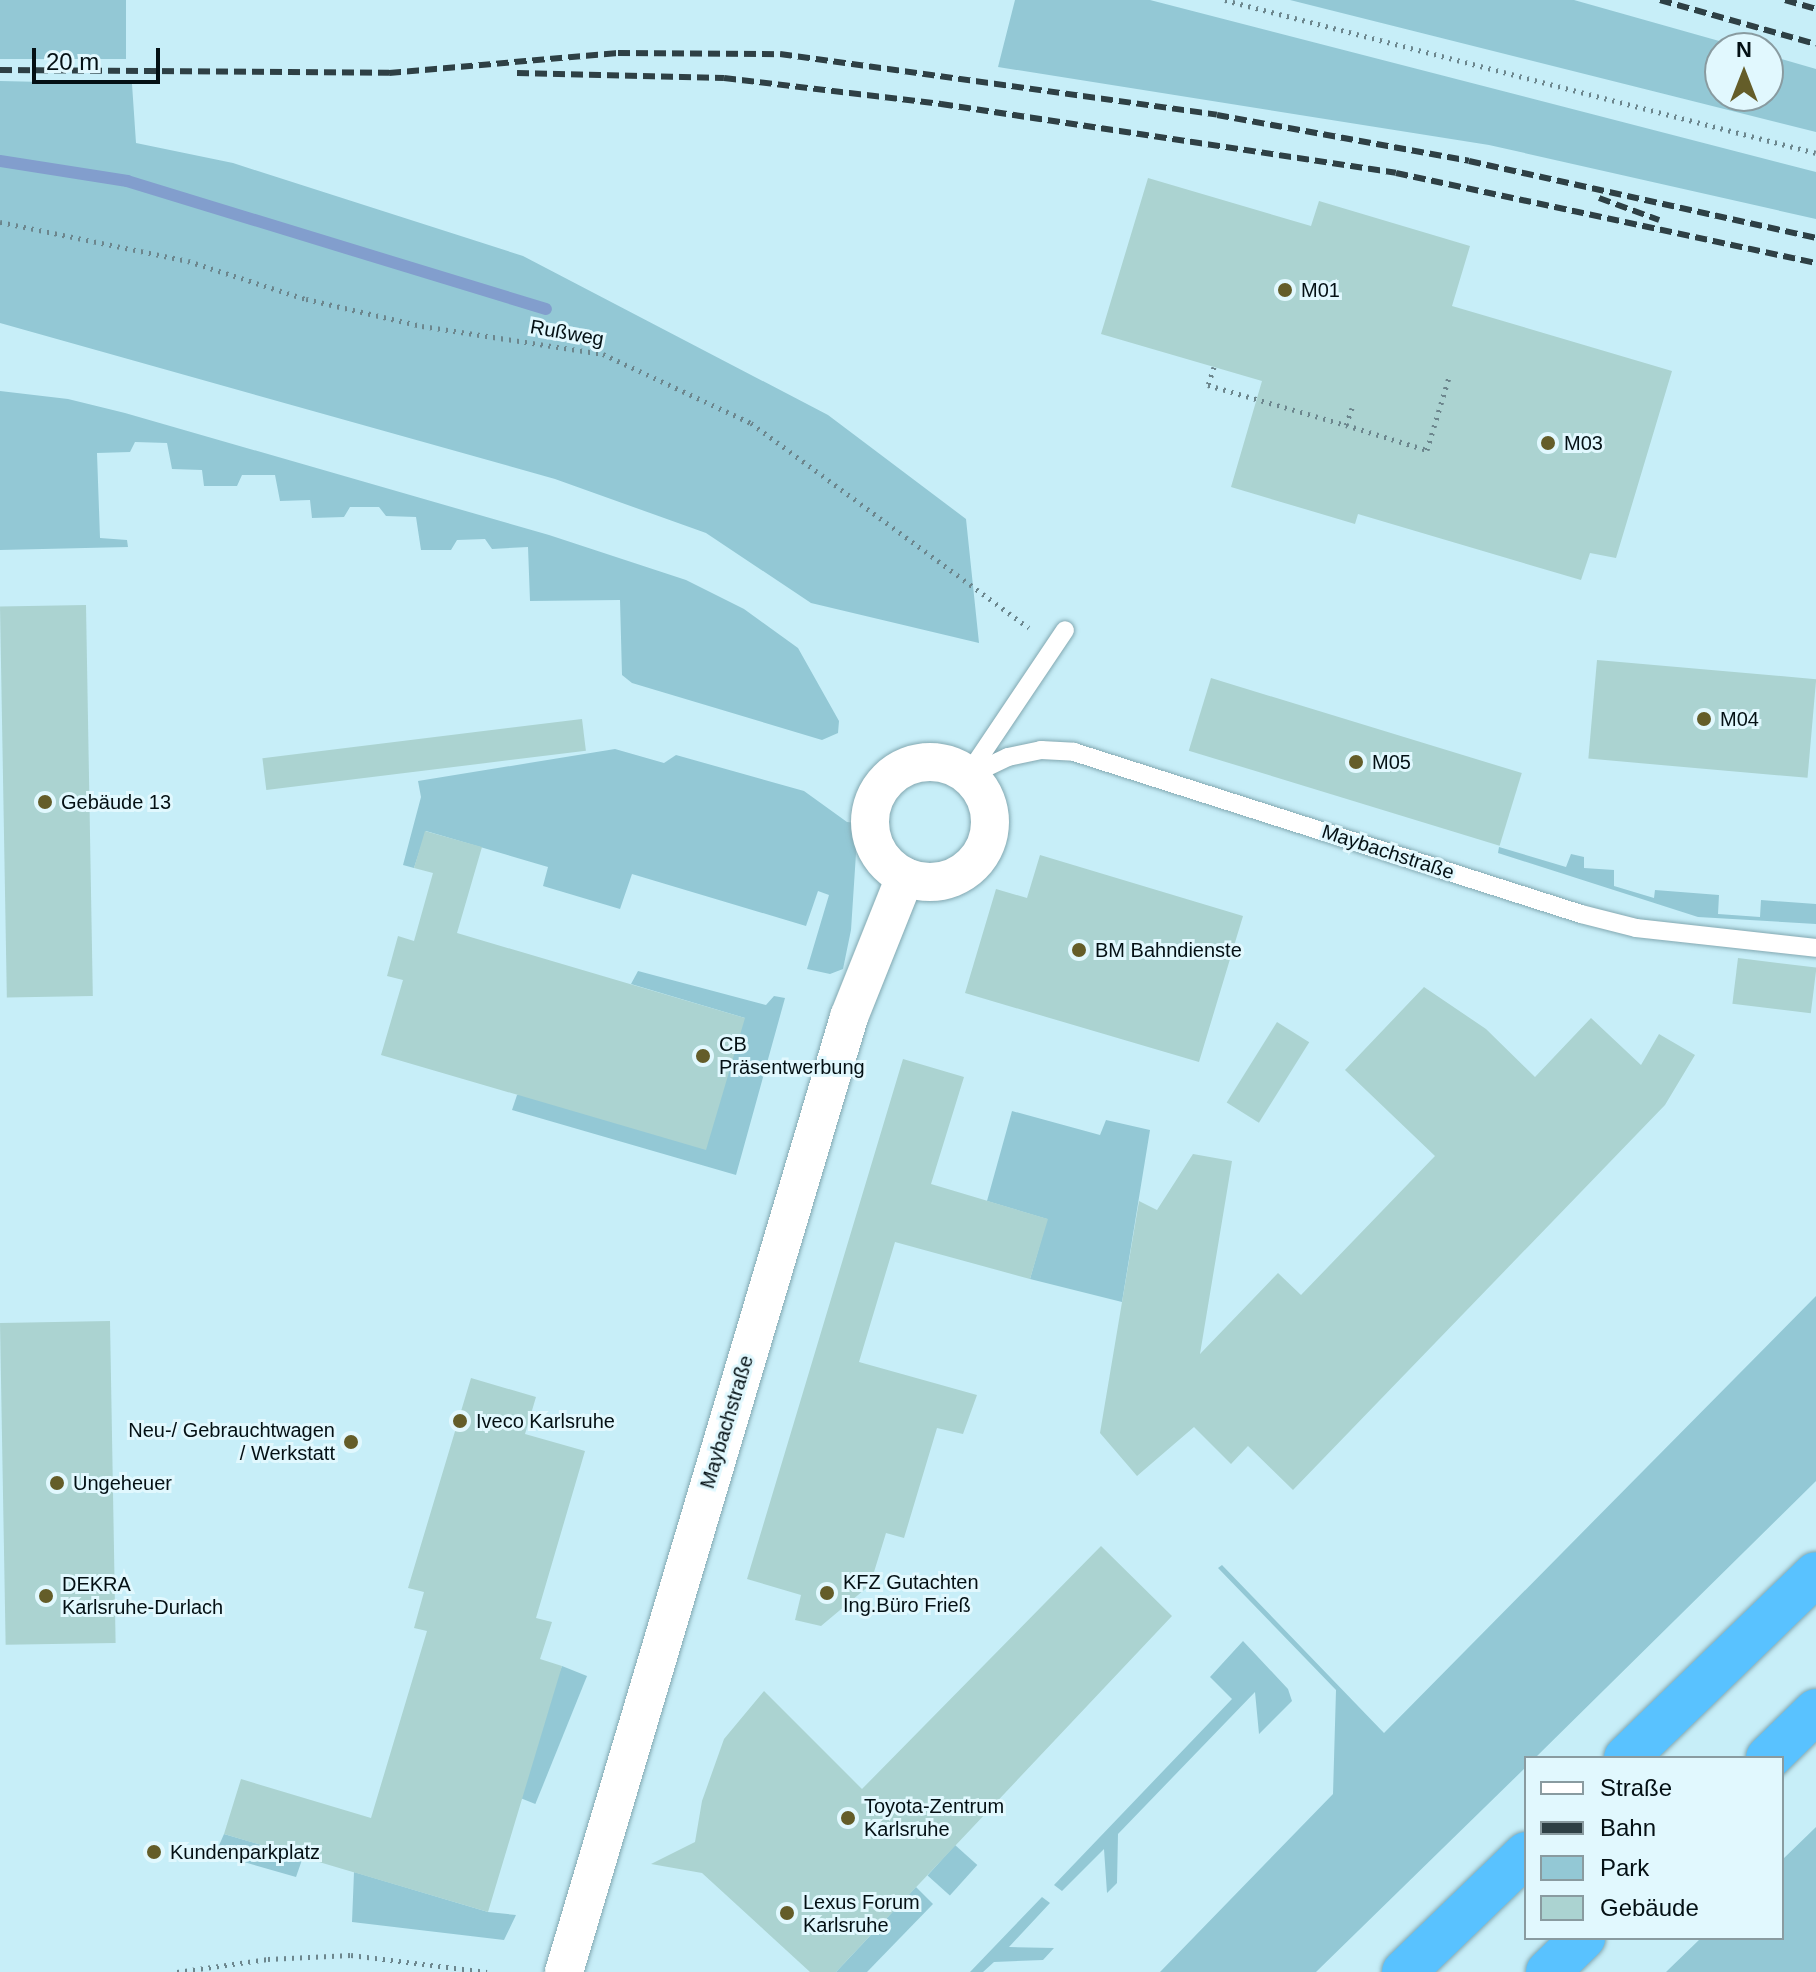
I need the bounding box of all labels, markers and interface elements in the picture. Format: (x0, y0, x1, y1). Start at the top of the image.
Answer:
scale bar (36, 32, 164, 82)
north arrow (1704, 32, 1784, 112)
text: N (1736, 37, 1752, 62)
text: 20 m (46, 48, 99, 75)
place label: M01 (1301, 278, 1340, 302)
marker: M01 (1276, 281, 1294, 299)
street label: Rußweg (528, 315, 606, 351)
place label: M03 (1564, 431, 1603, 455)
marker: M03 (1539, 434, 1557, 452)
place label: M04 (1720, 707, 1759, 731)
marker: M04 (1695, 710, 1713, 728)
place label: M05 (1372, 750, 1411, 774)
marker: M05 (1347, 753, 1365, 771)
place label: Gebäude 13 (61, 790, 171, 814)
marker: Gebäude 13 (36, 793, 54, 811)
street label: Maybachstraße (1319, 819, 1457, 885)
place label: BM Bahndienste (1095, 938, 1242, 962)
marker: BM Bahndienste (1070, 941, 1088, 959)
place label: CB Präsentwerbung (719, 1032, 865, 1079)
marker: CB Präsentwerbung (694, 1047, 712, 1065)
street label: Maybachstraße (695, 1353, 759, 1491)
place label: Iveco Karlsruhe (476, 1409, 615, 1433)
marker: Iveco Karlsruhe (451, 1412, 469, 1430)
place label: Neu-/ Gebrauchtwagen / Werkstatt (128, 1418, 335, 1465)
marker: Neu-/ Gebrauchtwagen / Werkstatt (342, 1433, 360, 1451)
place label: Ungeheuer (73, 1471, 172, 1495)
marker: Ungeheuer (48, 1474, 66, 1492)
place label: KFZ Gutachten Ing.Büro Frieß (843, 1570, 979, 1617)
place label: DEKRA Karlsruhe-Durlach (62, 1572, 223, 1619)
marker: KFZ Gutachten Ing.Büro Frieß (818, 1584, 836, 1602)
marker: DEKRA Karlsruhe-Durlach (37, 1587, 55, 1605)
legend (1524, 1756, 1784, 1940)
text: Straße (1600, 1774, 1672, 1801)
place label: Toyota-Zentrum Karlsruhe (864, 1794, 1004, 1841)
marker: Toyota-Zentrum Karlsruhe (839, 1809, 857, 1827)
text: Bahn (1600, 1814, 1656, 1841)
place label: Kundenparkplatz (170, 1840, 320, 1864)
marker: Kundenparkplatz (145, 1843, 163, 1861)
text: Park (1600, 1854, 1649, 1881)
place label: Lexus Forum Karlsruhe (803, 1890, 920, 1937)
text: Gebäude (1600, 1894, 1699, 1921)
marker: Lexus Forum Karlsruhe (778, 1904, 796, 1922)

